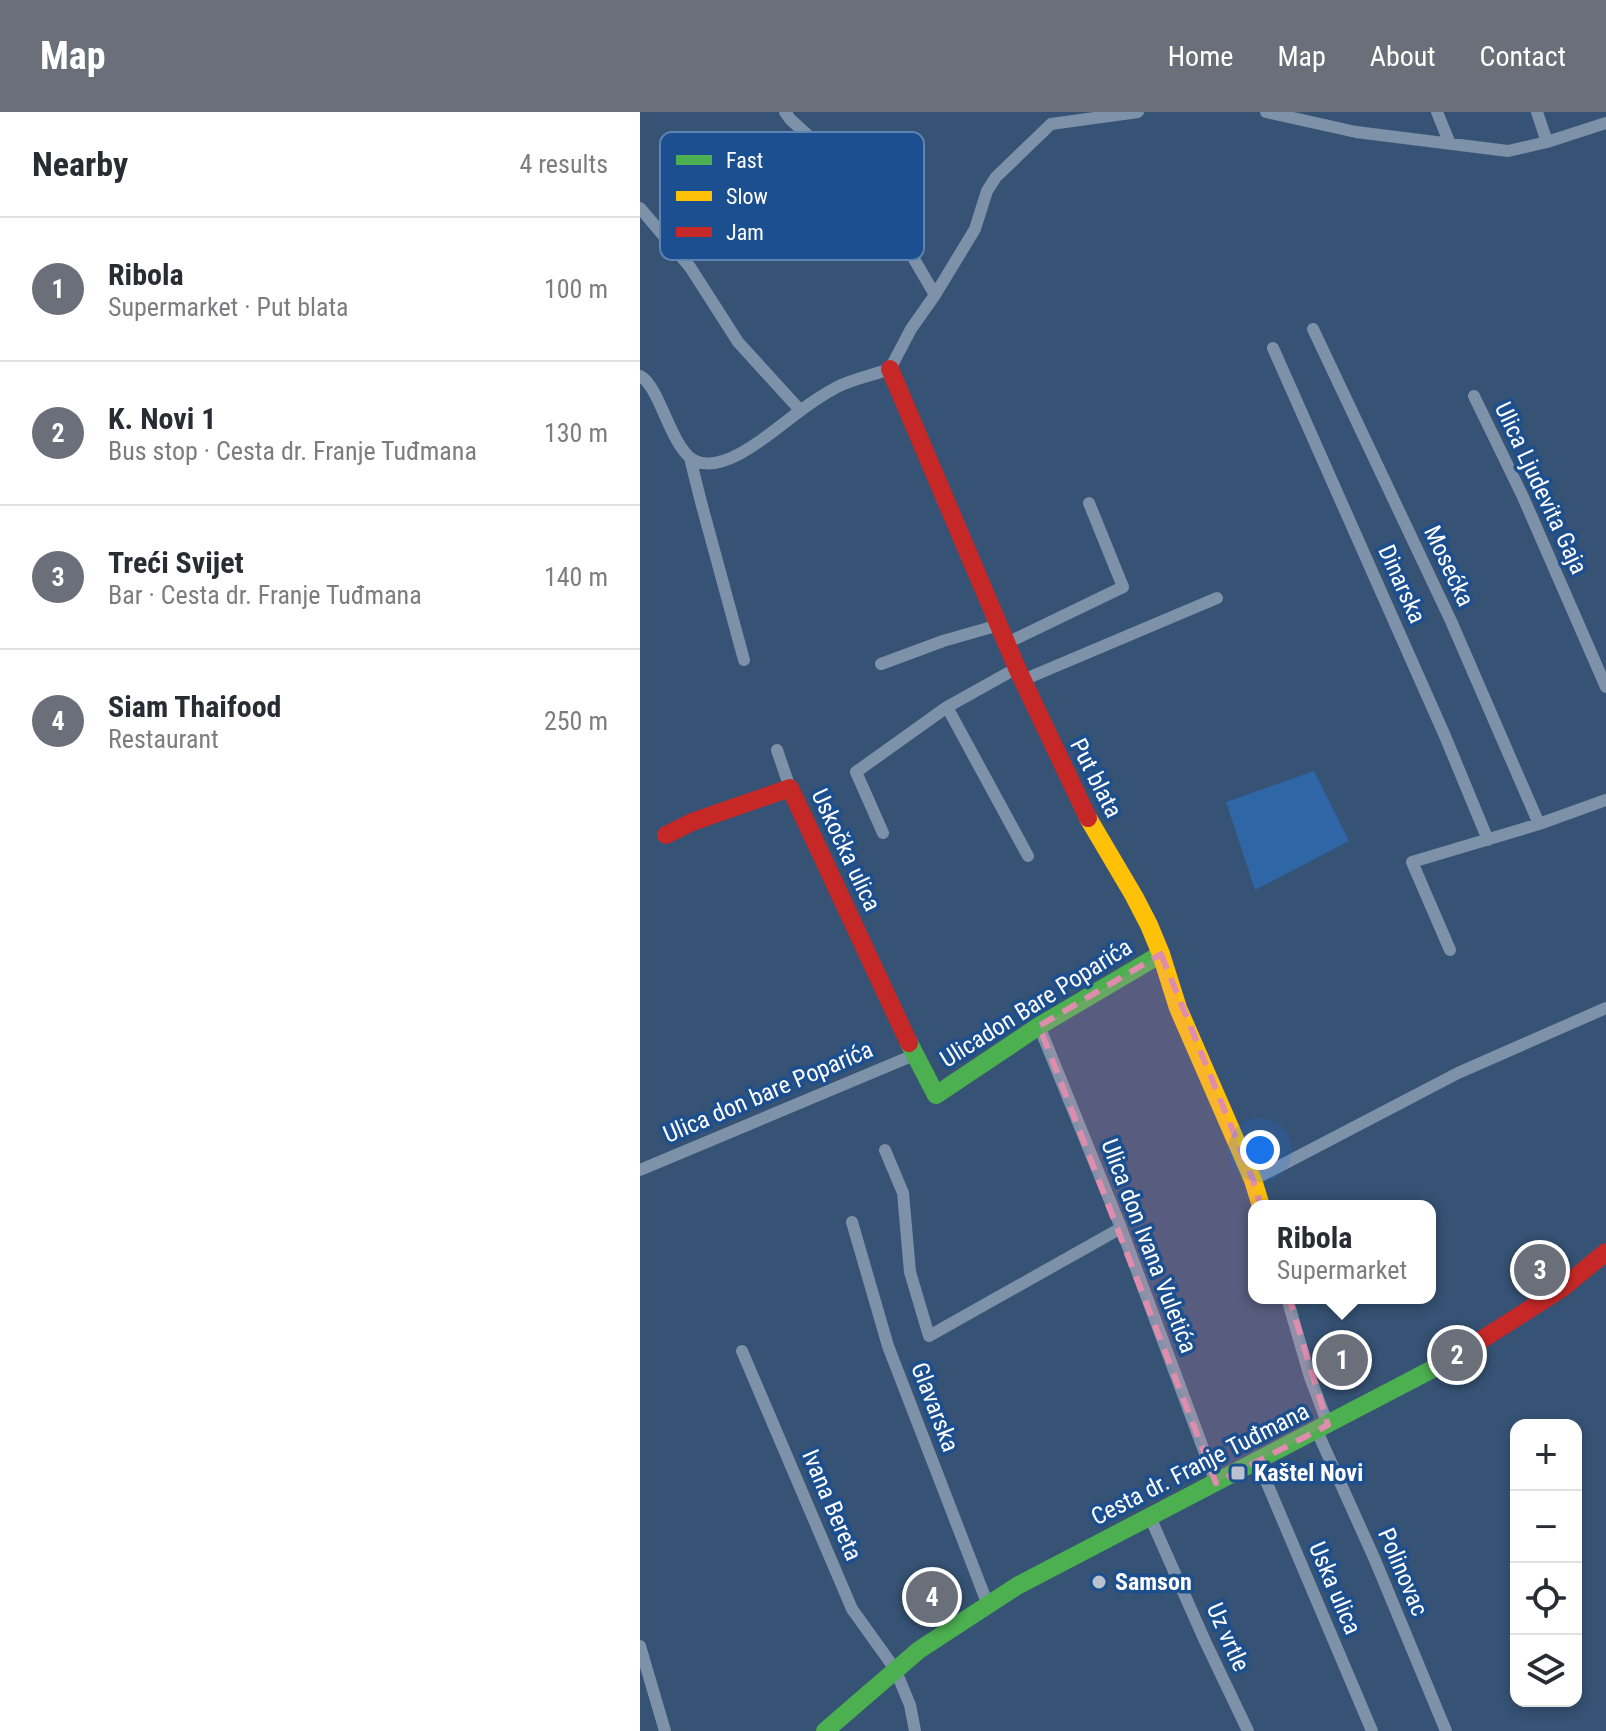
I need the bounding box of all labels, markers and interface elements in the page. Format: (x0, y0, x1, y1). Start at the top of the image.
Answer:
text: Map (40, 34, 106, 78)
text: Home (1168, 40, 1233, 73)
text: Map (1277, 40, 1326, 73)
text: About (1370, 40, 1436, 73)
text: Contact (1480, 40, 1566, 73)
legend (660, 132, 924, 260)
text: Nearby (32, 144, 128, 184)
text: Fast (726, 148, 763, 173)
text: 4 results (519, 149, 608, 179)
text: Slow (726, 184, 768, 209)
text: Jam (726, 220, 764, 245)
text: Ribola (108, 257, 184, 292)
text: 1 (51, 274, 65, 304)
text: 100 m (544, 274, 608, 304)
text: Supermarket · Put blata (108, 292, 349, 322)
street label: Ulica Ljudevita Gaja (1489, 398, 1593, 578)
text: K. Novi 1 (108, 401, 216, 436)
text: 2 (51, 418, 65, 448)
text: 130 m (544, 418, 608, 448)
text: Bus stop · Cesta dr. Franje Tuđmana (108, 436, 477, 466)
street label: Mosećka (1418, 521, 1480, 611)
street label: Dinarska (1372, 540, 1432, 628)
text: Treći Svijet (108, 545, 244, 580)
text: 3 (51, 562, 65, 592)
text: 140 m (544, 562, 608, 592)
text: Bar · Cesta dr. Franje Tuđmana (108, 580, 422, 610)
text: Siam Thaifood (108, 689, 281, 724)
text: 4 (51, 706, 65, 736)
text: 250 m (544, 706, 608, 736)
text: Restaurant (108, 724, 219, 754)
street label: Put blata (1064, 734, 1128, 822)
street label: Uskočka ulica (806, 785, 886, 915)
street label: Ulicadon Bare Poparića (935, 933, 1137, 1073)
street label: Ulica don bare Poparića (659, 1035, 877, 1149)
your location (1240, 1130, 1280, 1170)
street label: Ulica don Ivana Vuletića (1095, 1135, 1203, 1357)
popup (1248, 1200, 1436, 1304)
text: Ribola (1277, 1220, 1353, 1255)
pin: 3 (1514, 1240, 1566, 1300)
text: Supermarket (1277, 1255, 1407, 1285)
pin: 2 (1431, 1325, 1483, 1385)
pin: 1 (1316, 1330, 1368, 1390)
street label: Glavarska (905, 1358, 965, 1456)
street label: Cesta dr. Franje Tuđmana (1086, 1397, 1314, 1531)
map controls (1510, 1419, 1582, 1707)
button: + (1510, 1419, 1582, 1491)
street label: Ivana Bereta (796, 1445, 868, 1565)
place label: Kaštel Novi (1254, 1459, 1363, 1487)
marker: Kaštel Novi (1229, 1464, 1247, 1482)
button: − (1510, 1491, 1582, 1563)
street label: Polinovac (1372, 1524, 1434, 1620)
street label: Uska ulica (1303, 1538, 1367, 1638)
button: locate (1510, 1563, 1582, 1635)
pin: 4 (906, 1567, 958, 1627)
place label: Samson (1115, 1568, 1192, 1596)
marker: Samson (1090, 1573, 1108, 1591)
street label: Uz vrtle (1201, 1599, 1255, 1675)
button: layers (1510, 1635, 1582, 1707)

